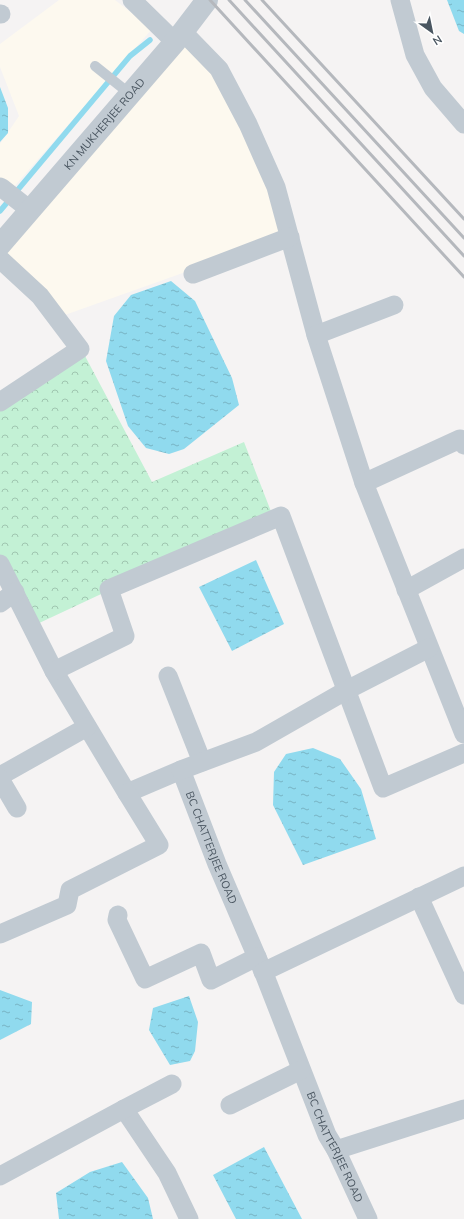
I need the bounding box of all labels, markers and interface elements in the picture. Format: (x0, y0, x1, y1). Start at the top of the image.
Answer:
north arrow (412, 12, 452, 52)
text: N (430, 32, 445, 49)
street label: KN MUKHERJEE ROAD (61, 75, 148, 173)
street label: BC CHATTERJEE ROAD (183, 789, 240, 906)
street label: BC CHATTERJEE ROAD (304, 1090, 366, 1204)

